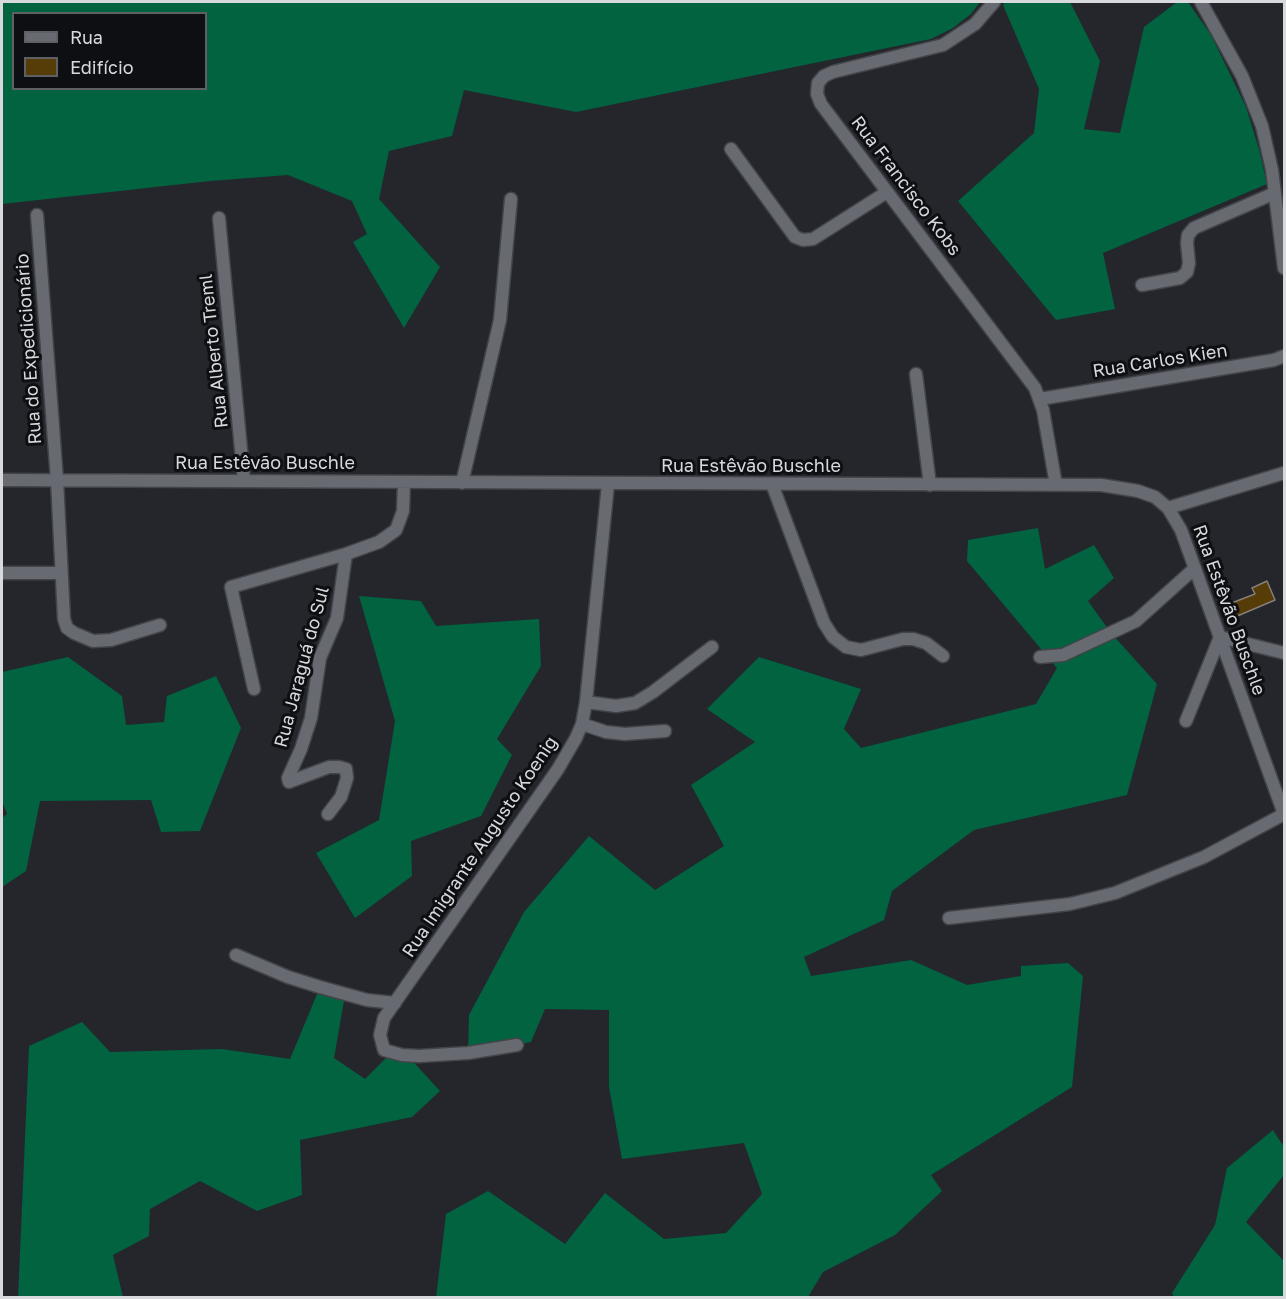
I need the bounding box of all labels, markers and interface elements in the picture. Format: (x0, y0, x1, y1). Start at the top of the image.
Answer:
legend (12, 12, 207, 90)
text: Rua (70, 26, 103, 48)
text: Edifício (70, 56, 134, 78)
street label: Rua Francisco Kobs (847, 112, 965, 260)
street label: Rua do Expedicionário (12, 253, 46, 445)
street label: Rua Alberto Treml (195, 273, 233, 429)
street label: Rua Carlos Kien (1091, 340, 1229, 382)
street label: Rua Estêvão Buschle (175, 452, 355, 474)
street label: Rua Estêvão Buschle (661, 455, 841, 477)
street label: Rua Estêvão Buschle (1188, 522, 1270, 698)
street label: Rua Jaraguá do Sul (270, 584, 334, 750)
street label: Rua Imigrante Augusto Koenig (398, 732, 562, 962)

